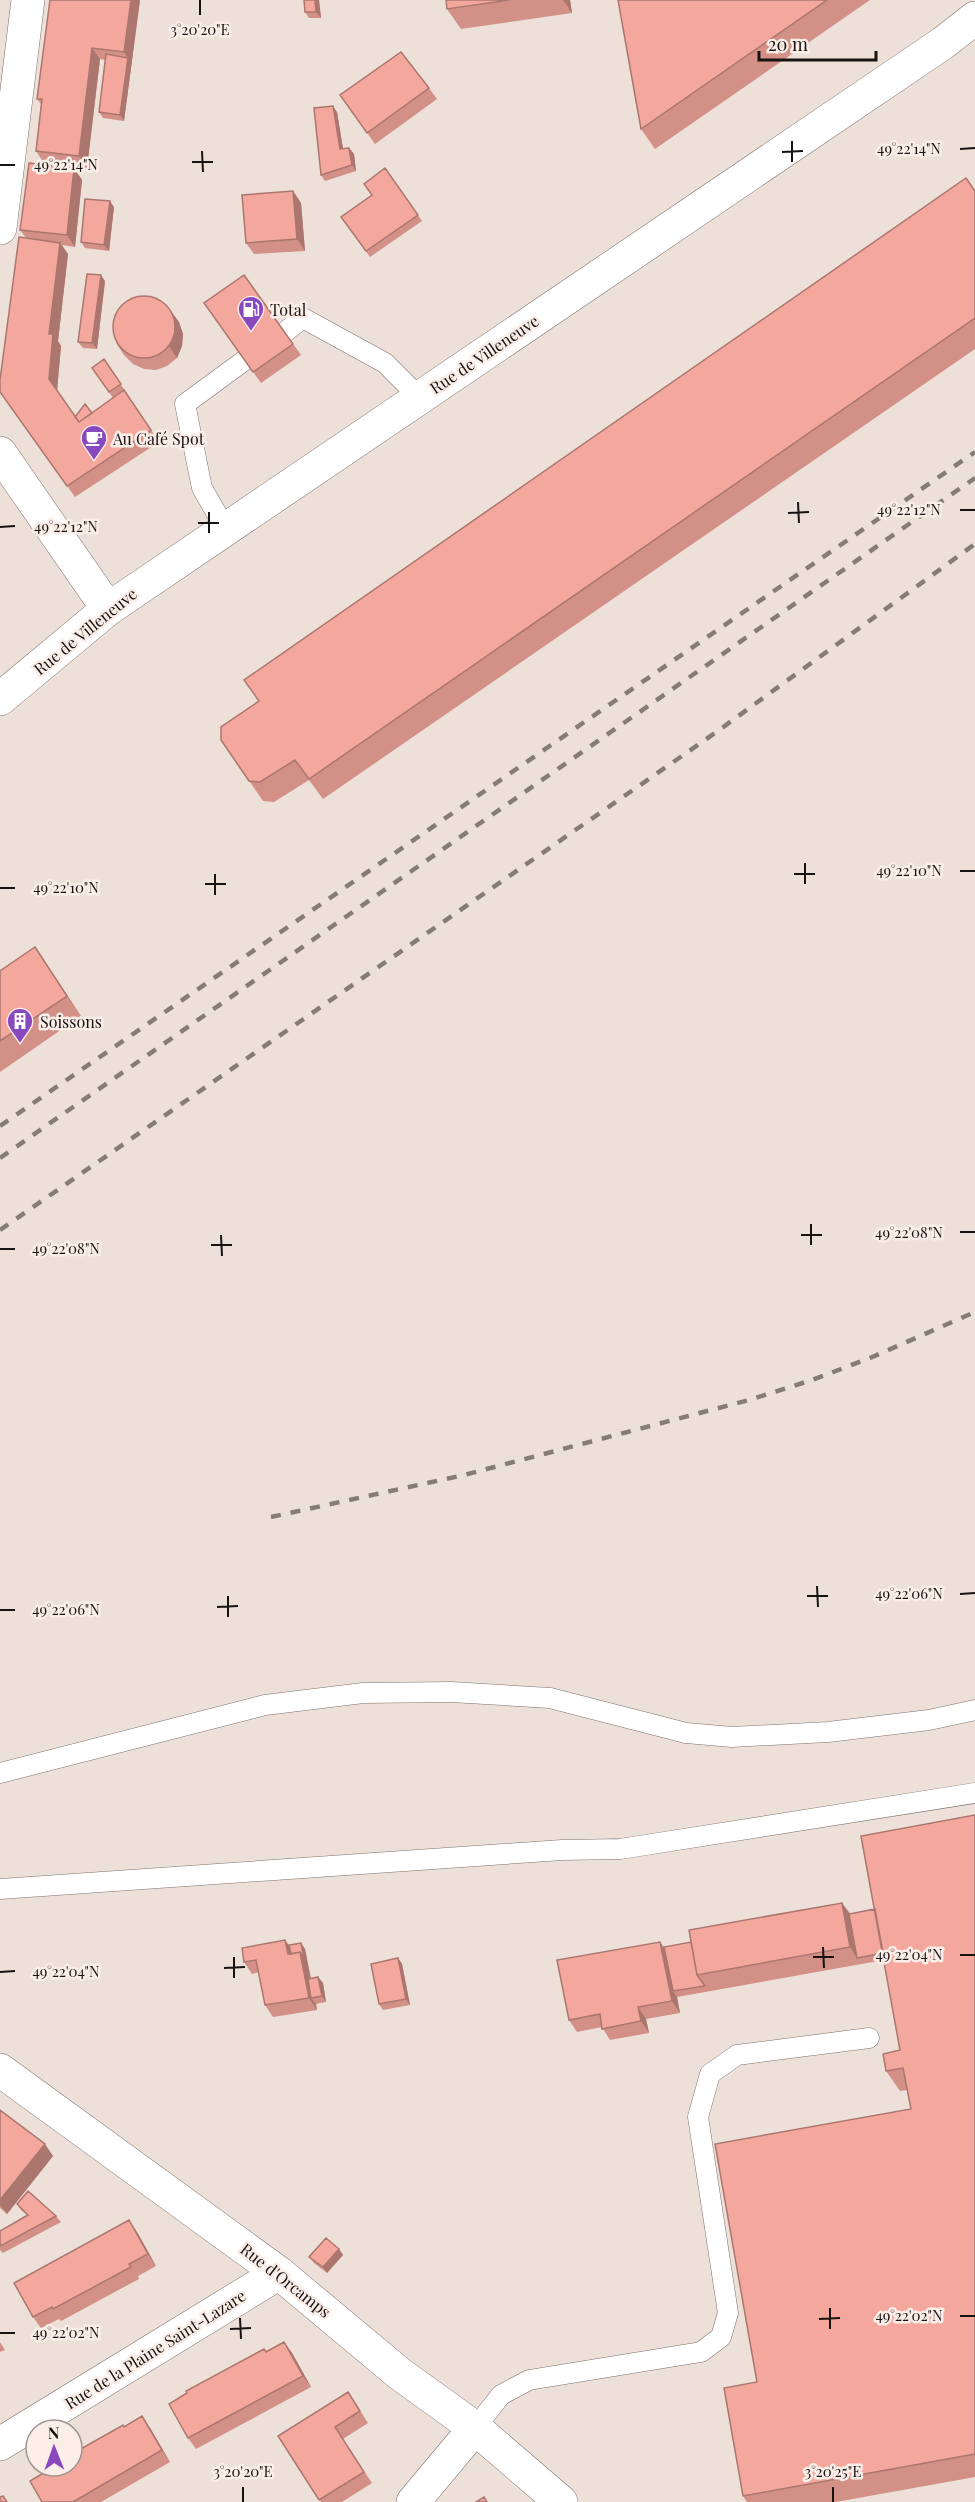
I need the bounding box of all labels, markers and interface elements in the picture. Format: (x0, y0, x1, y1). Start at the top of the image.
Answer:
text: 3°20'20"E (170, 19, 230, 39)
scale bar (759, 24, 876, 62)
text: 20 m (768, 32, 808, 56)
text: 49°22'14"N (877, 138, 941, 158)
text: 49°22'14"N (34, 154, 98, 174)
fuel station icon: Total (236, 294, 266, 332)
place label: Total (270, 299, 307, 320)
street label: Rue de Villeneuve (426, 310, 542, 398)
cafe icon: Au Café Spot (79, 423, 109, 461)
place label: Au Café Spot (112, 428, 205, 449)
text: 49°22'12"N (877, 499, 941, 519)
text: 49°22'12"N (34, 516, 98, 536)
street label: Rue de Villeneuve (29, 583, 141, 679)
text: 49°22'10"N (876, 860, 942, 880)
text: 49°22'10"N (33, 877, 99, 897)
building icon: Soissons (5, 1006, 35, 1044)
place label: Soissons (40, 1011, 102, 1032)
text: 49°22'08"N (875, 1222, 943, 1242)
text: 49°22'08"N (32, 1238, 100, 1258)
text: 49°22'06"N (875, 1583, 943, 1603)
text: 49°22'06"N (32, 1599, 100, 1619)
text: 49°22'04"N (875, 1944, 943, 1964)
text: 49°22'04"N (32, 1961, 100, 1981)
street label: Rue d'Orcamps (237, 2238, 335, 2322)
street label: Rue de la Plaine Saint-Lazare (61, 2285, 249, 2413)
text: 49°22'02"N (875, 2305, 943, 2325)
text: 49°22'02"N (32, 2322, 100, 2342)
north arrow (24, 2418, 84, 2478)
text: N (48, 2422, 60, 2443)
text: 3°20'20"E (213, 2461, 273, 2481)
text: 3°20'25"E (805, 2461, 861, 2481)

